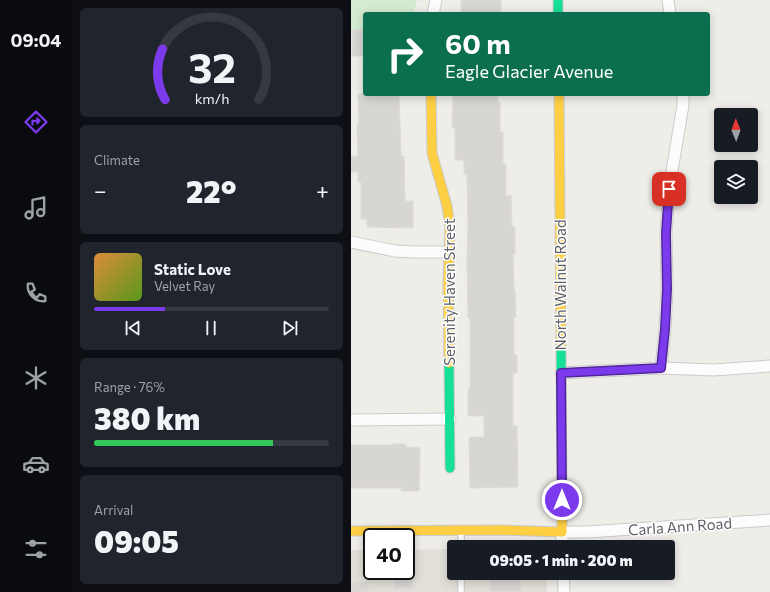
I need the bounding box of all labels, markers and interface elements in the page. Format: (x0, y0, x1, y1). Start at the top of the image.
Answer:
text: 60 m (445, 26, 511, 60)
icon: right (379, 28, 431, 80)
text: 09:04 (11, 29, 61, 51)
text: 32 (188, 41, 235, 92)
text: Eagle Glacier Avenue (445, 60, 613, 82)
text: km/h (194, 89, 229, 107)
icon: directions (22, 108, 50, 136)
north arrow (714, 108, 758, 152)
map controls (714, 108, 758, 204)
text: Climate (94, 152, 140, 168)
button: layers (714, 160, 758, 204)
text: 22° (186, 172, 237, 209)
pin (652, 172, 686, 206)
text: − (94, 177, 107, 204)
text: + (316, 177, 329, 204)
icon: arrive (658, 178, 680, 200)
icon: music (22, 194, 50, 222)
street label: Serenity Haven Street (440, 218, 458, 366)
street label: North Walnut Road (551, 219, 569, 351)
text: Static Love (154, 260, 231, 278)
text: Velvet Ray (154, 278, 215, 294)
icon: phone (22, 279, 50, 307)
icon: previous (122, 317, 144, 339)
icon: pause (200, 317, 222, 339)
icon: next (279, 317, 301, 339)
icon: climate (22, 364, 50, 392)
text: Range · 76% (94, 379, 165, 395)
text: 380 km (94, 399, 200, 436)
icon: car (22, 450, 50, 478)
position arrow (541, 479, 583, 521)
text: Arrival (94, 502, 133, 518)
street label: Carla Ann Road (627, 513, 733, 539)
text: 09:05 (94, 522, 179, 559)
speed limit sign: 40 (363, 528, 415, 580)
icon: filters (22, 535, 50, 563)
text: 09:05 · 1 min · 200 m (490, 551, 633, 569)

